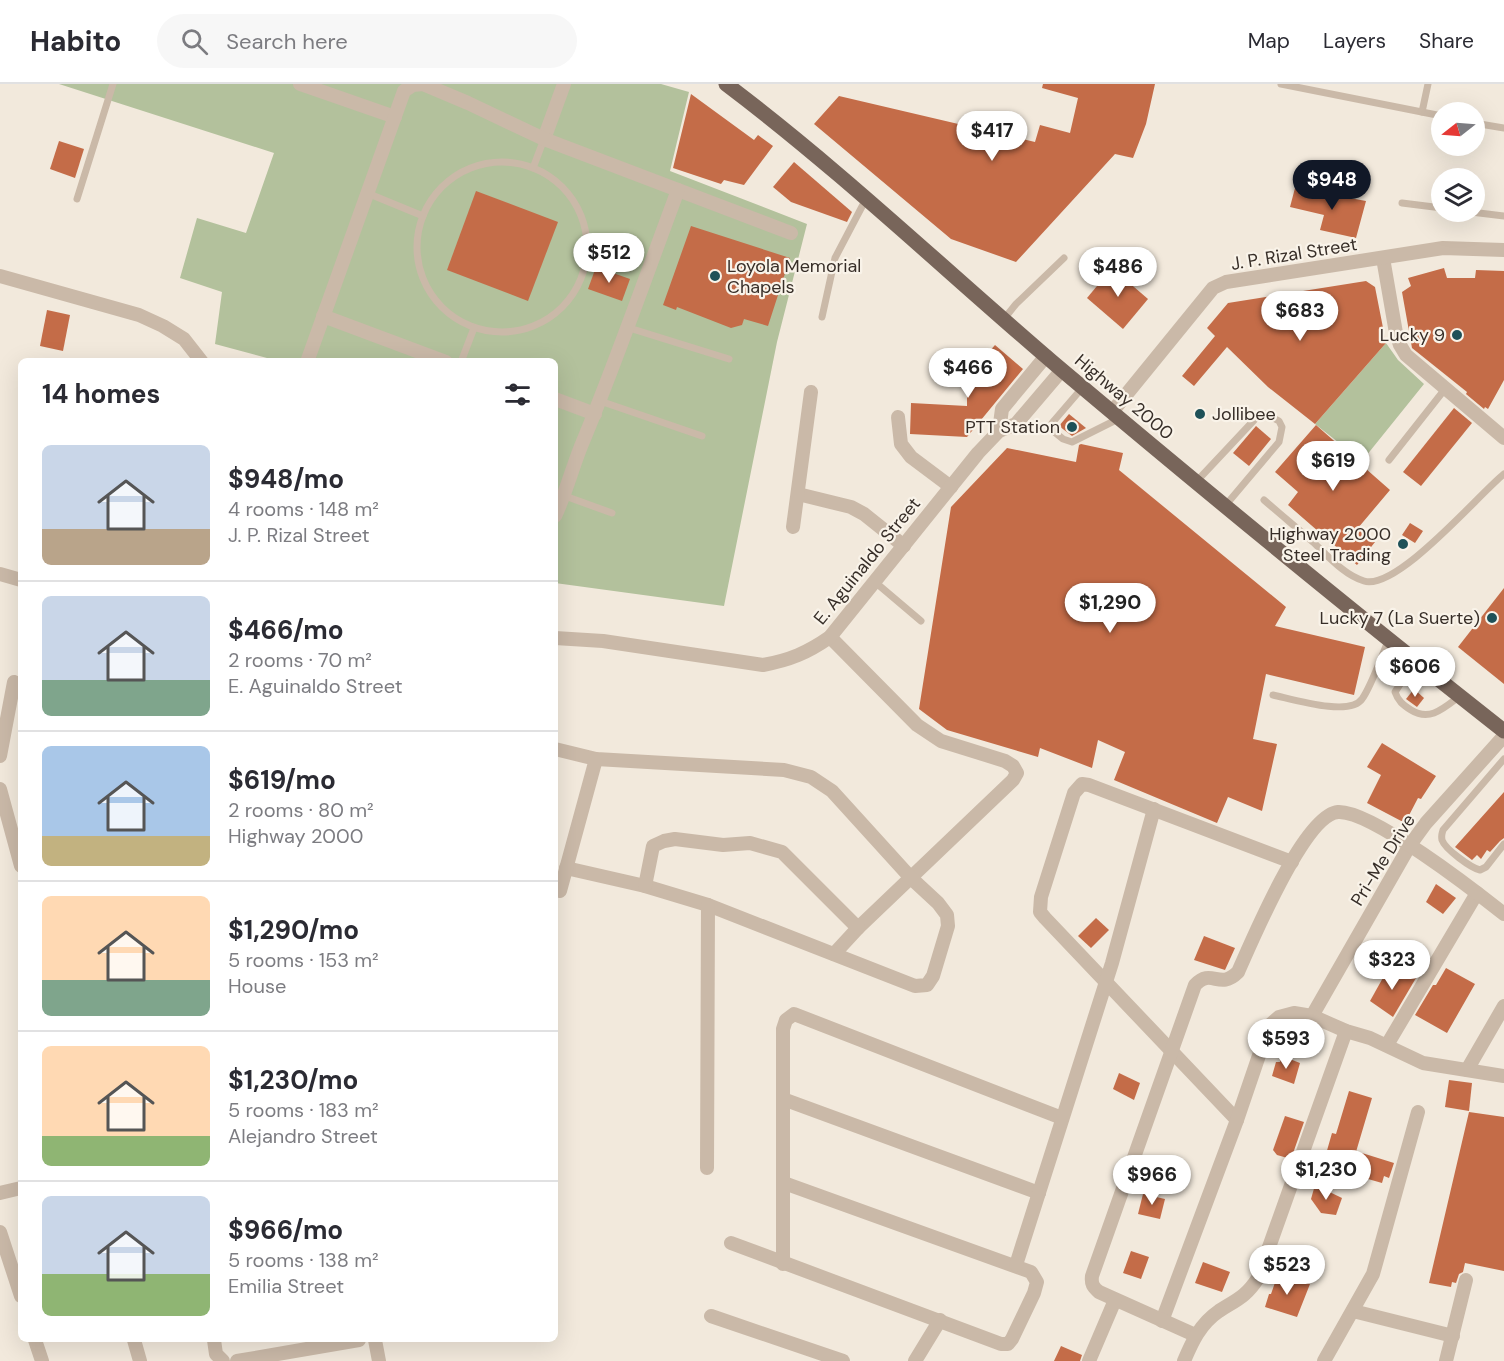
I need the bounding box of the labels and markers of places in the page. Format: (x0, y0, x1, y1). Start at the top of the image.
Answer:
pin: $417 (956, 111, 1028, 162)
pin: $948 (1296, 160, 1368, 211)
pin: $512 (573, 233, 645, 284)
pin: $486 (1082, 247, 1154, 298)
place label: Loyola Memorial Chapels (727, 254, 861, 299)
marker: Loyola Memorial Chapels (708, 269, 722, 283)
pin: $683 (1264, 291, 1336, 342)
place label: Lucky 9 (1380, 323, 1445, 347)
marker: Lucky 9 (1450, 328, 1464, 342)
pin: $466 (932, 348, 1004, 399)
place label: Jollibee (1212, 402, 1276, 426)
marker: Jollibee (1193, 407, 1207, 421)
place label: PTT Station (965, 415, 1060, 439)
marker: PTT Station (1065, 420, 1079, 434)
pin: $619 (1297, 441, 1369, 492)
place label: Highway 2000 Steel Trading (1269, 522, 1391, 567)
marker: Highway 2000 Steel Trading (1396, 537, 1410, 551)
pin: $1,290 (1061, 583, 1159, 634)
place label: Lucky 7 (La Suerte) (1319, 606, 1480, 630)
marker: Lucky 7 (La Suerte) (1485, 611, 1499, 625)
pin: $606 (1379, 647, 1451, 698)
pin: $323 (1356, 940, 1428, 991)
pin: $593 (1250, 1019, 1322, 1070)
pin: $1,230 (1277, 1150, 1375, 1201)
pin: $966 (1116, 1155, 1188, 1206)
pin: $523 (1251, 1245, 1323, 1296)

